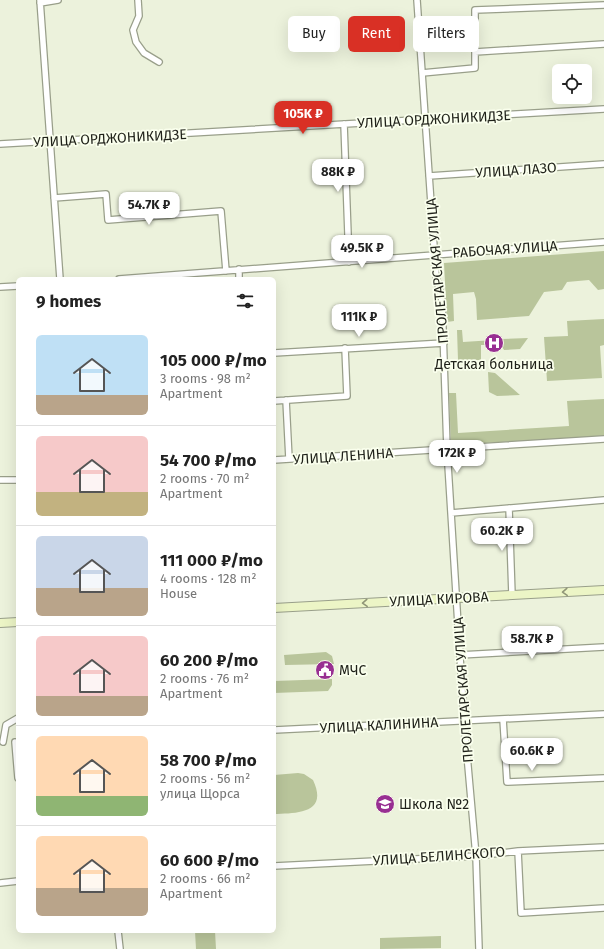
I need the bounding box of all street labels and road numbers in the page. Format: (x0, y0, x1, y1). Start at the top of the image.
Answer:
street label: УЛИЦА ОРДЖОНИКИДЗЕ (357, 107, 511, 132)
street label: УЛИЦА ОРДЖОНИКИДЗЕ (33, 126, 187, 151)
street label: УЛИЦА ЛАЗО (475, 159, 557, 182)
street label: ПРОЛЕТАРСКАЯ УЛИЦА (423, 197, 452, 344)
street label: РАБОЧАЯ УЛИЦА (452, 237, 558, 262)
street label: УЛИЦА ЛЕНИНА (292, 445, 394, 468)
street label: УЛИЦА КИРОВА (389, 588, 489, 611)
street label: ПРОЛЕТАРСКАЯ УЛИЦА (450, 617, 477, 763)
street label: УЛИЦА КАЛИНИНА (319, 714, 439, 737)
street label: УЛИЦА БЕЛИНСКОГО (372, 843, 506, 870)

